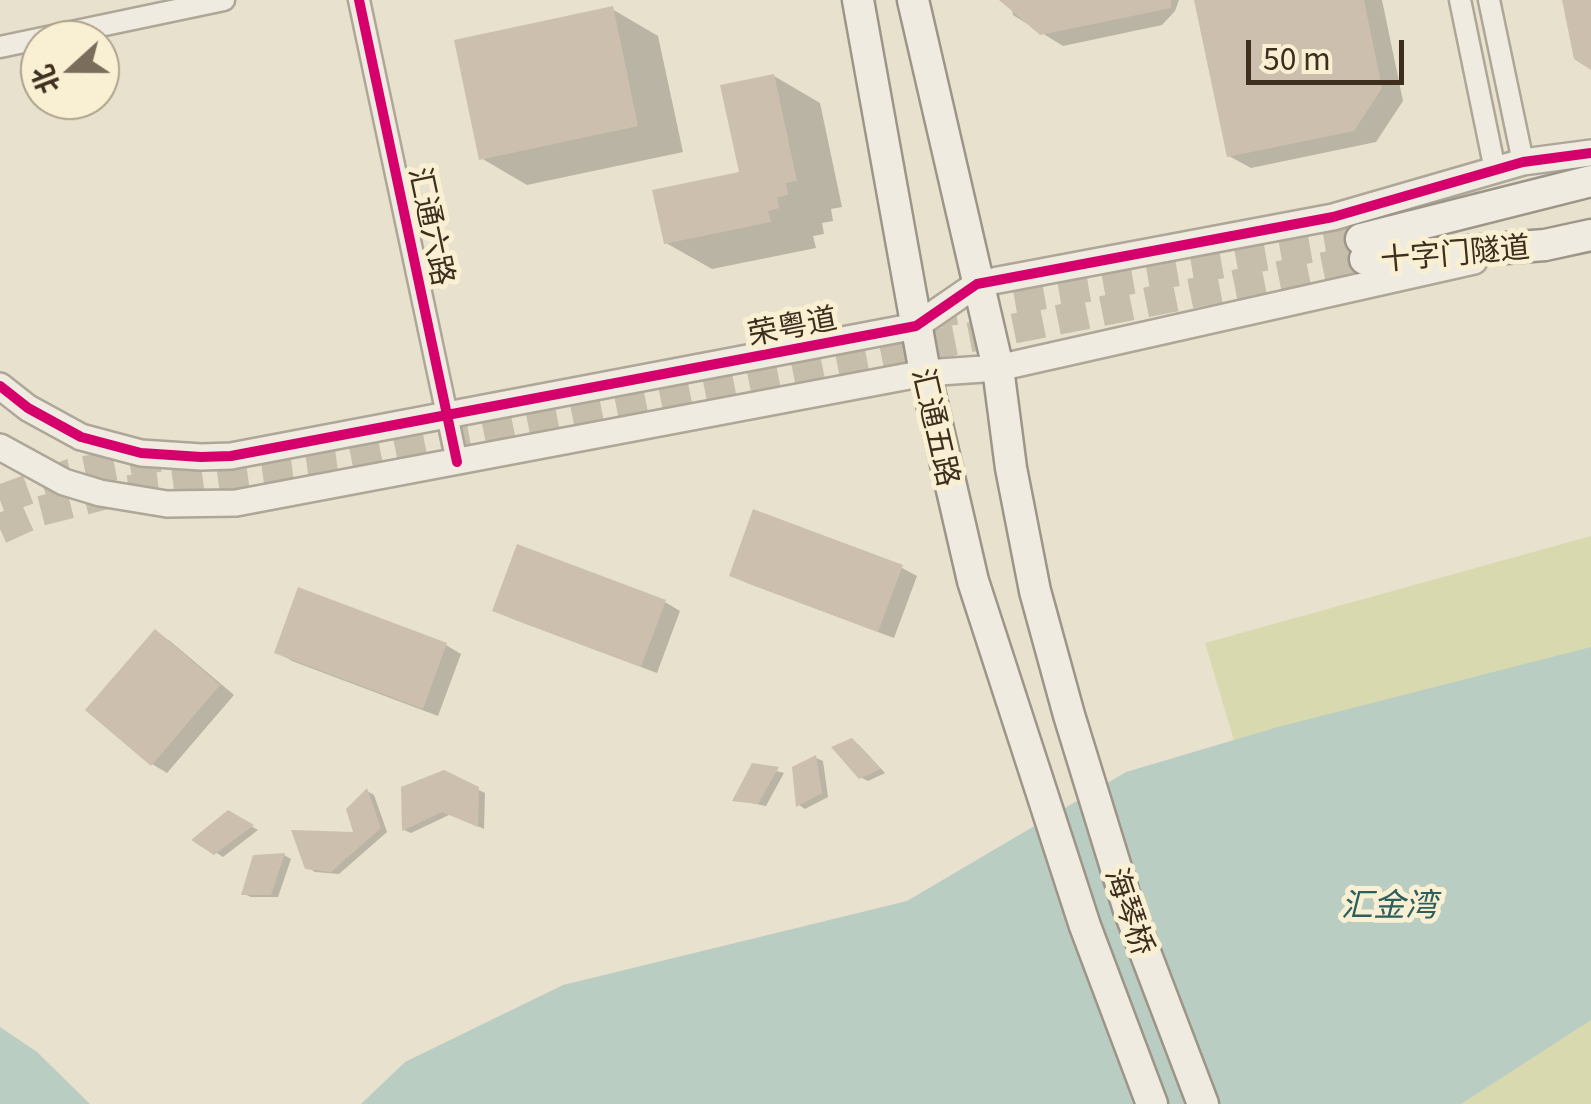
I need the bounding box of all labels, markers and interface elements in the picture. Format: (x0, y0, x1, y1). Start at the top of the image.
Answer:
north arrow (20, 20, 120, 120)
scale bar (1251, 20, 1408, 82)
text: 50 m (1263, 35, 1331, 79)
text: 北 (20, 60, 68, 100)
street label: 汇通六路 (403, 164, 463, 288)
street label: 十字门隧道 (1379, 228, 1531, 276)
street label: 荣粤道 (744, 299, 840, 351)
street label: 汇通五路 (906, 364, 968, 490)
street label: 海琴桥 (1099, 863, 1163, 959)
water label: 汇金湾 (1341, 885, 1437, 923)

